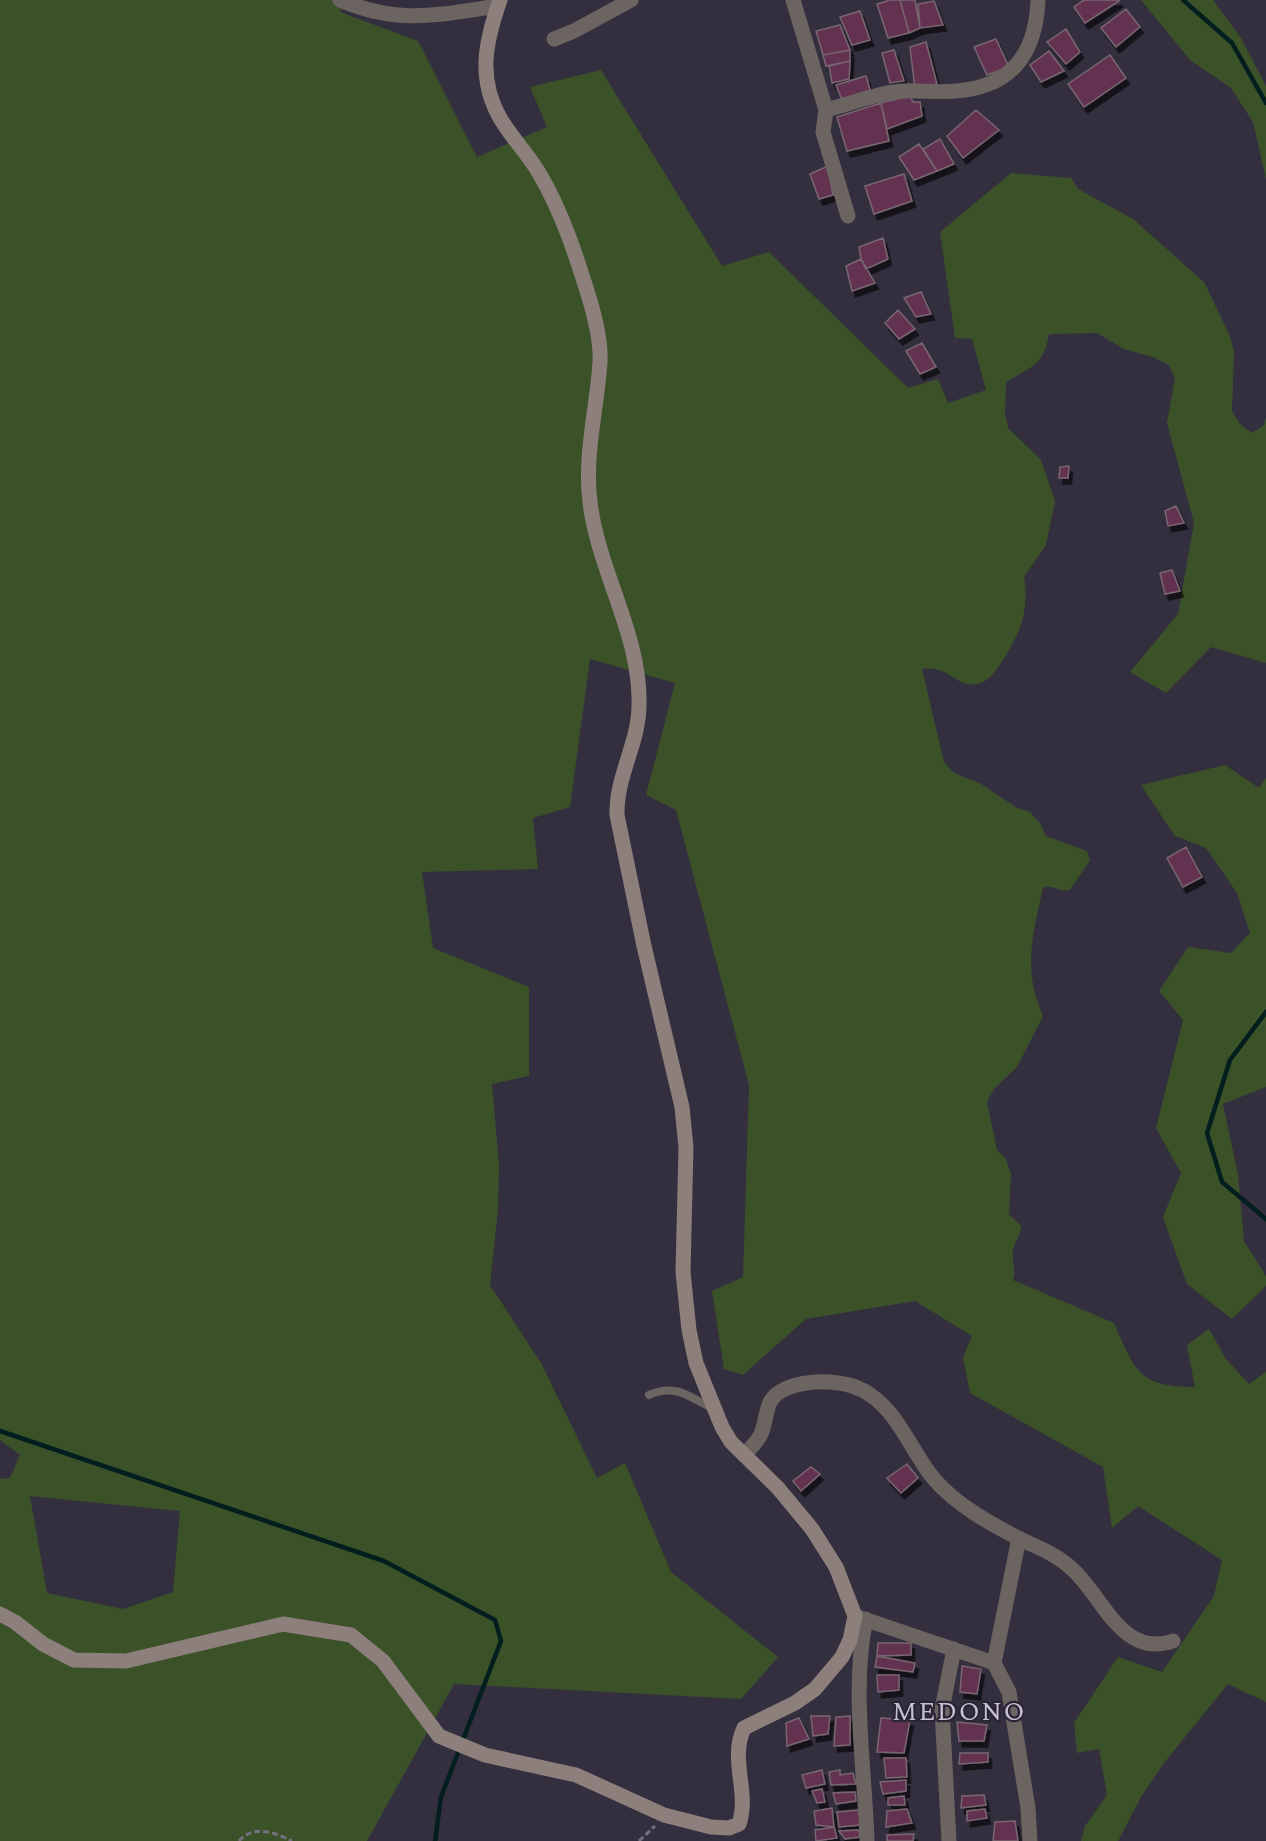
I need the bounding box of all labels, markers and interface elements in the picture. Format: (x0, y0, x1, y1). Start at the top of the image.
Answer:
district label: MEDONO (892, 1692, 1026, 1732)

